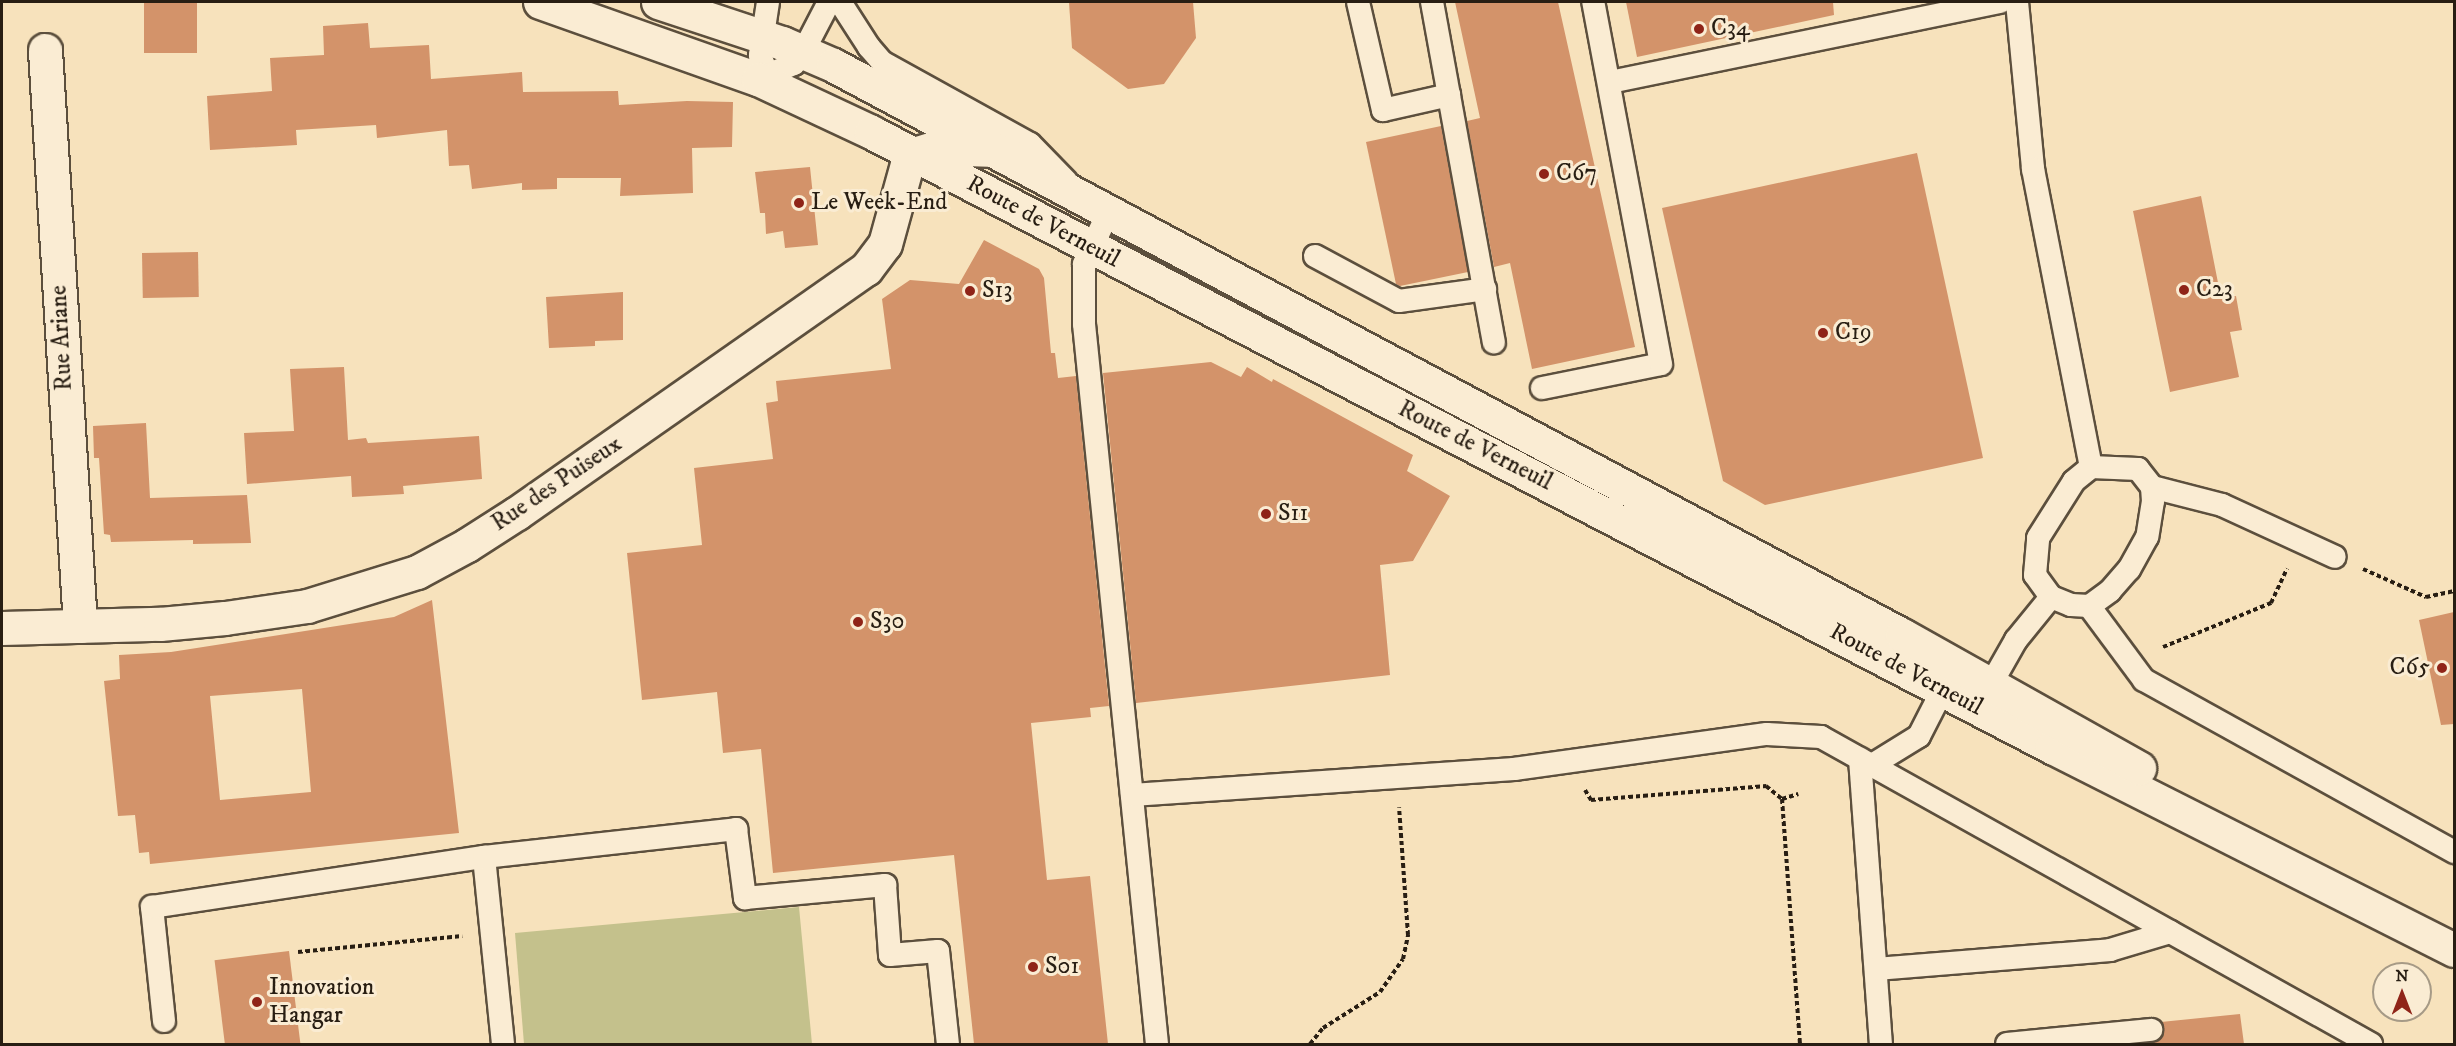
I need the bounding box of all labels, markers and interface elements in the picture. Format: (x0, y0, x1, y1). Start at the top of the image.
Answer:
place label: C34 (1711, 15, 1750, 43)
marker: C34 (1692, 22, 1706, 36)
place label: C67 (1556, 160, 1597, 188)
marker: C67 (1537, 167, 1551, 181)
street label: Route de Verneuil (962, 170, 1124, 274)
place label: Le Week-End (811, 189, 947, 217)
marker: Le Week-End (792, 196, 806, 210)
place label: C23 (2196, 276, 2233, 304)
place label: S13 (982, 277, 1012, 305)
marker: C23 (2177, 283, 2191, 297)
marker: S13 (963, 284, 977, 298)
street label: Rue Ariane (45, 285, 79, 391)
place label: C19 (1835, 319, 1872, 347)
marker: C19 (1816, 326, 1830, 340)
street label: Route de Verneuil (1393, 395, 1557, 497)
street label: Rue des Puiseux (486, 430, 628, 538)
place label: S11 (1278, 500, 1308, 528)
marker: S11 (1259, 507, 1273, 521)
place label: S30 (870, 608, 904, 636)
marker: S30 (851, 615, 865, 629)
street label: Route de Verneuil (1825, 618, 1987, 722)
place label: C65 (2390, 654, 2430, 682)
marker: C65 (2435, 661, 2449, 675)
place label: S01 (1045, 953, 1079, 981)
marker: S01 (1026, 960, 1040, 974)
north arrow (2372, 962, 2432, 1022)
text: N (2395, 966, 2409, 986)
place label: Innovation Hangar (269, 974, 374, 1030)
marker: Innovation Hangar (250, 995, 264, 1009)

